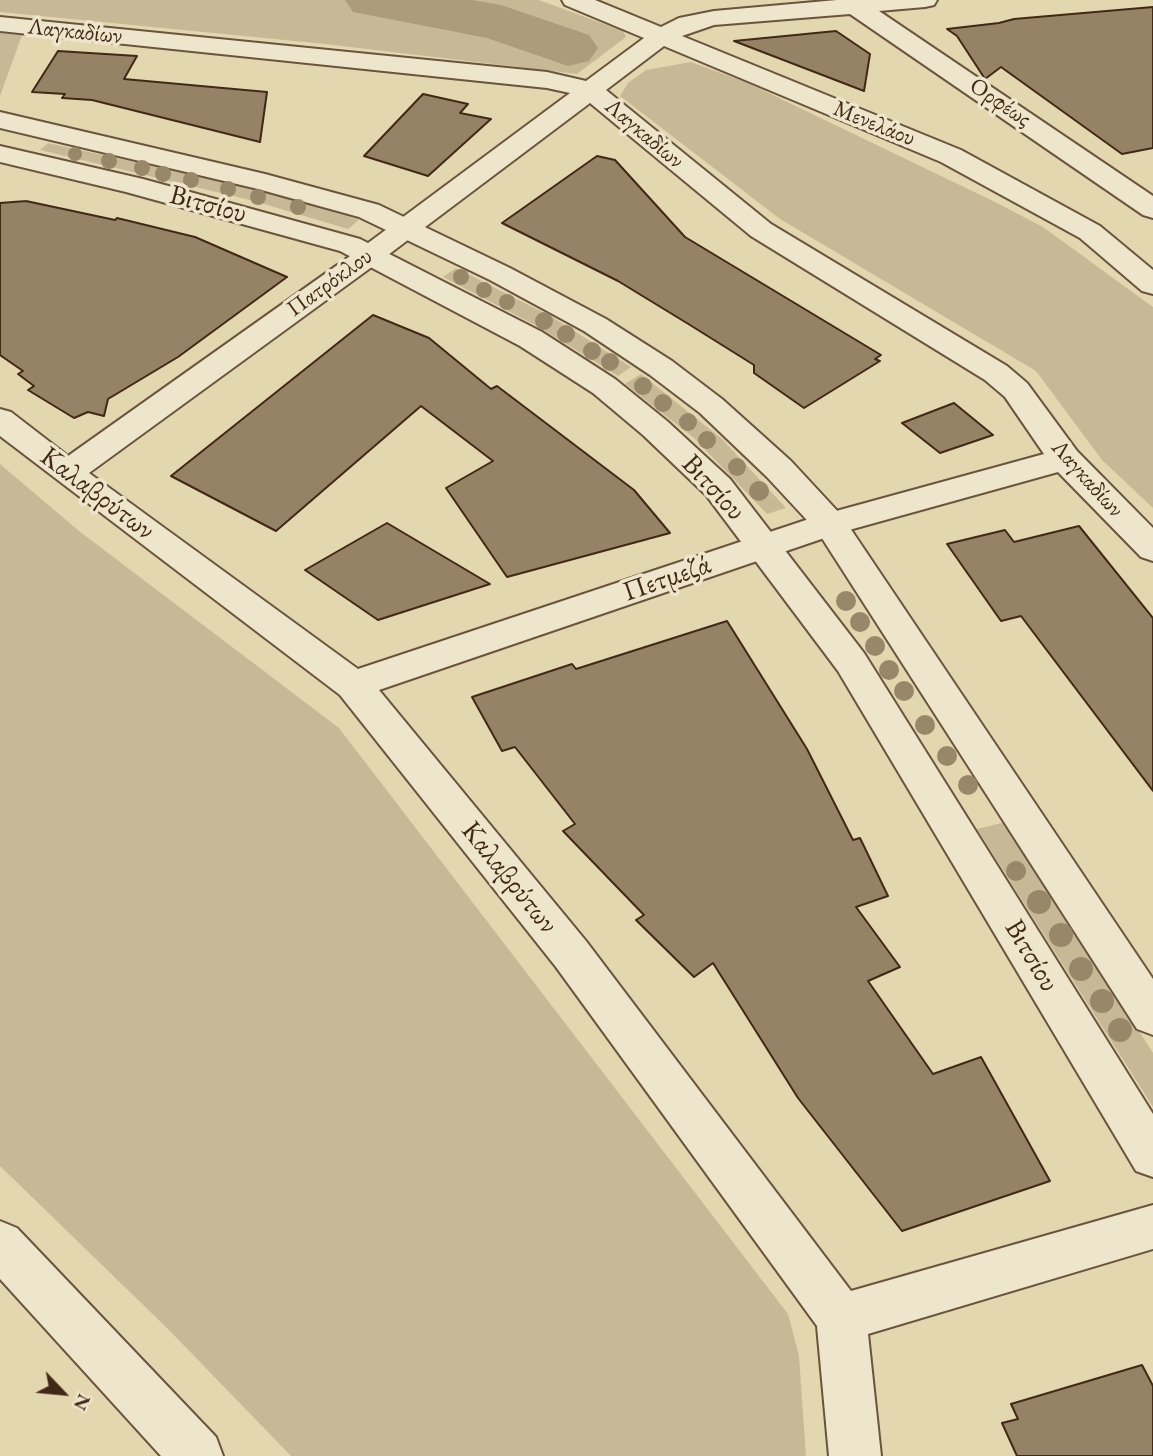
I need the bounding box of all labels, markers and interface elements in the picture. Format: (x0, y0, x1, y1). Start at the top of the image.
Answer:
street label: Λαγκαδίων (26, 13, 124, 51)
street label: Ορφέως (964, 72, 1036, 134)
street label: Λαγκαδίων (599, 93, 689, 175)
street label: Μενελάου (829, 95, 919, 153)
street label: Βιτσίου (166, 179, 250, 231)
street label: Πατρόκλου (282, 243, 378, 323)
street label: Λαγκαδίων (1045, 435, 1129, 523)
street label: Καλαβρύτων (33, 440, 161, 548)
street label: Βιτσίου (674, 448, 752, 528)
street label: Πετμεζά (619, 548, 715, 610)
street label: Καλαβρύτων (454, 815, 564, 941)
street label: Βιτσίου (997, 914, 1065, 998)
north arrow (28, 1358, 98, 1428)
text: N (68, 1390, 97, 1415)

